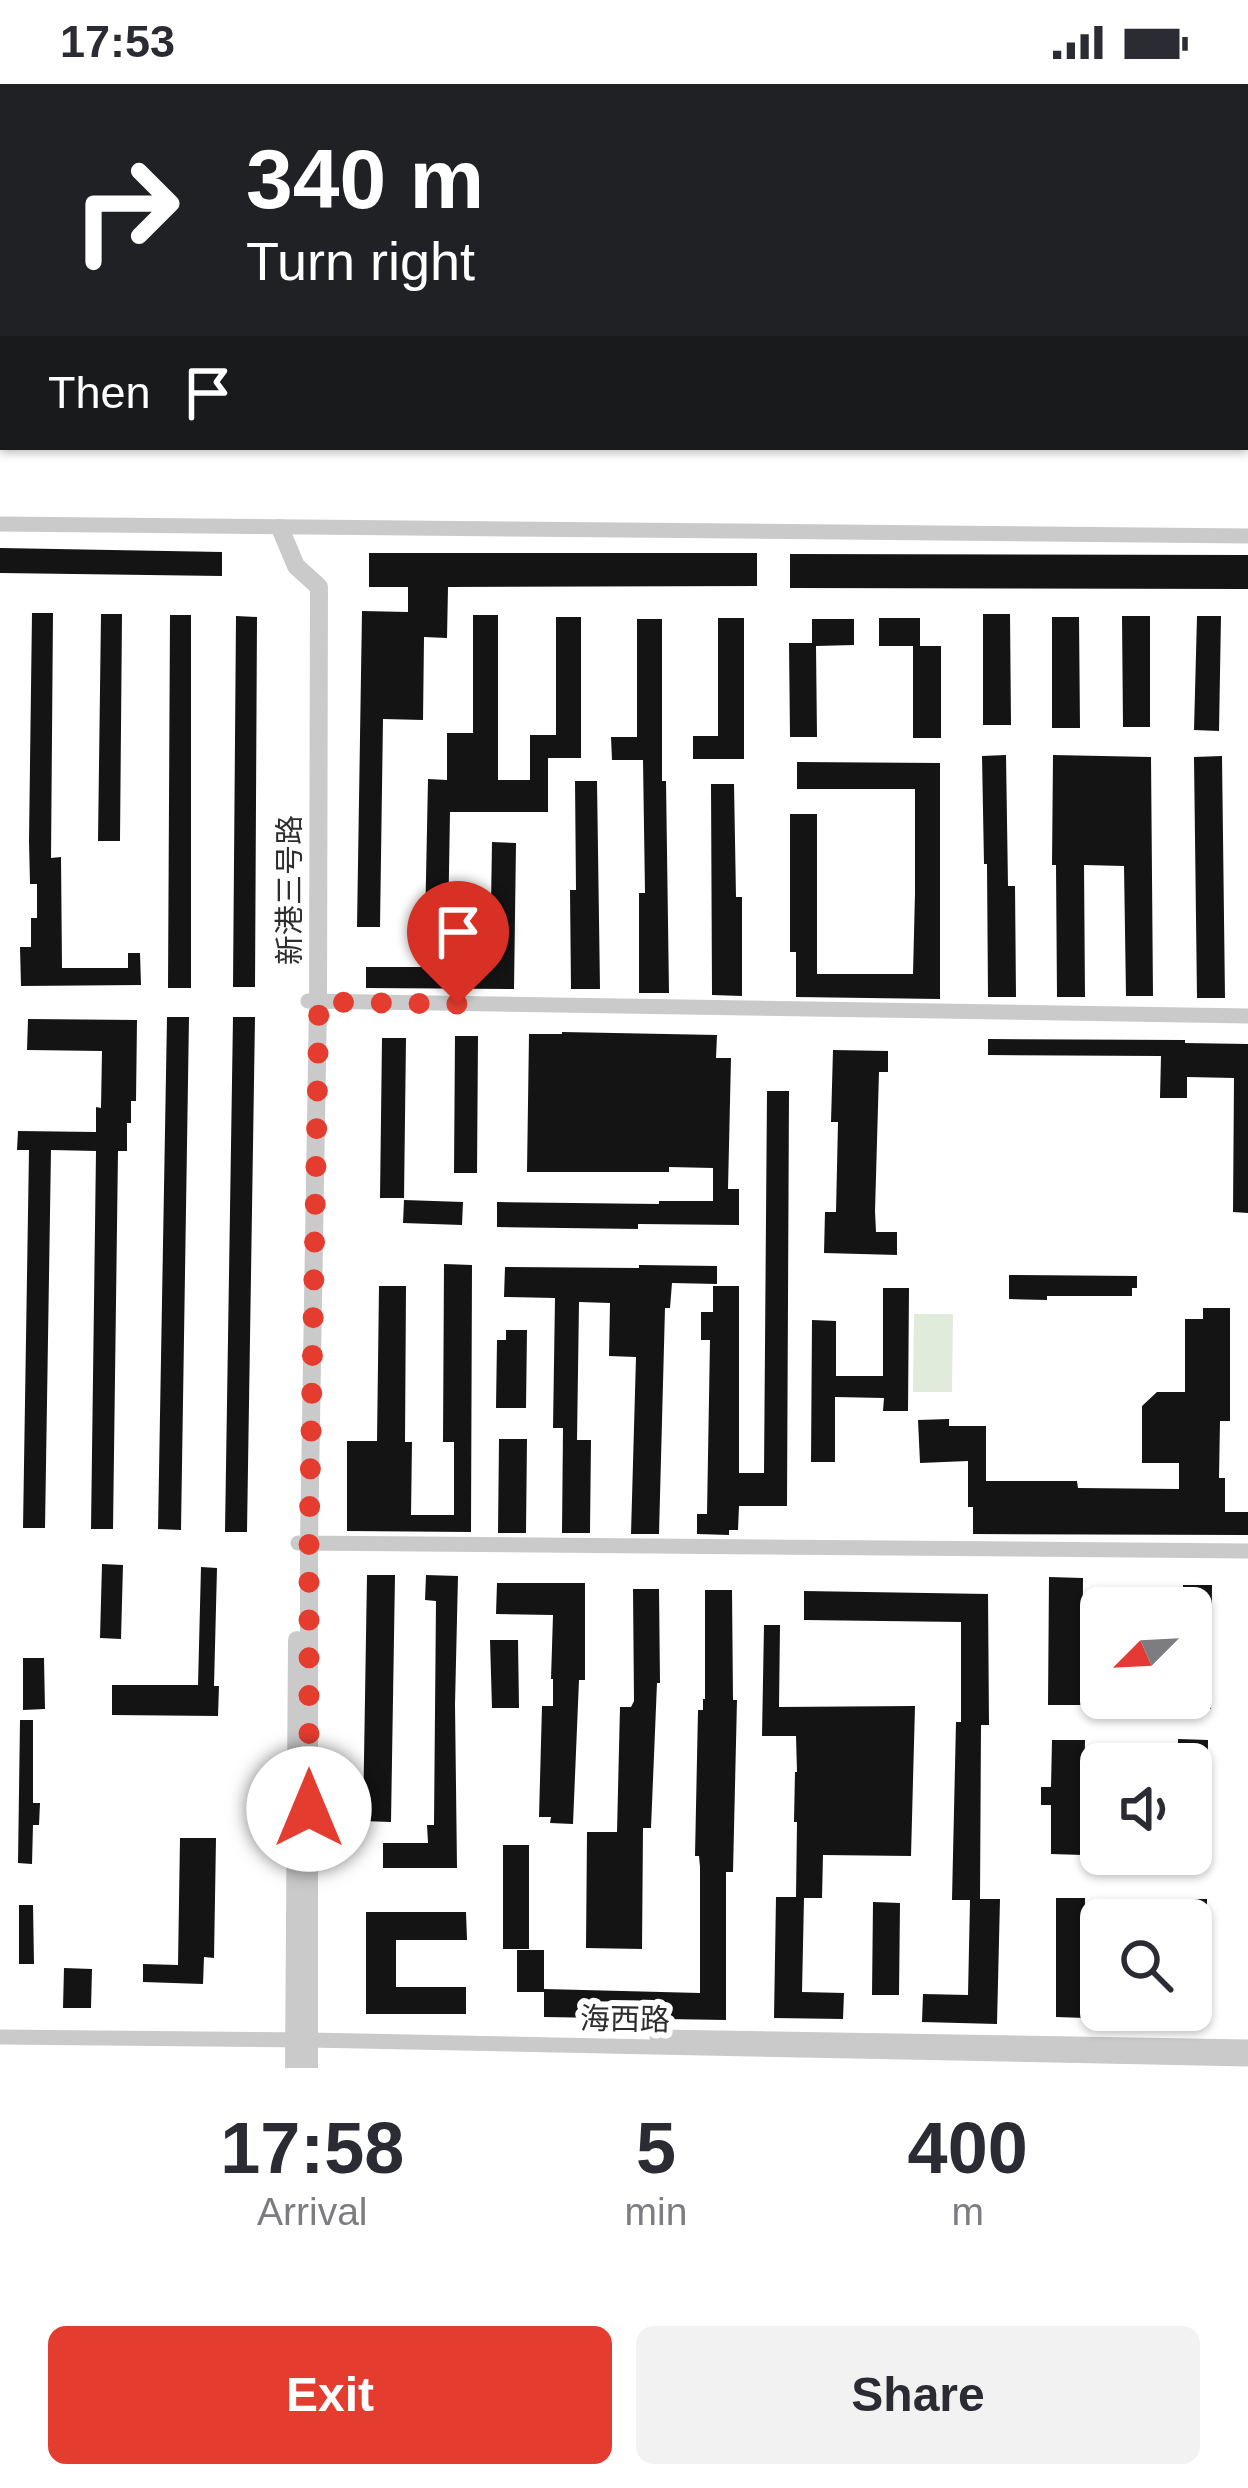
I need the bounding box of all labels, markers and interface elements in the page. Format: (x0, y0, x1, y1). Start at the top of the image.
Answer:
text: 17:53 (60, 16, 175, 67)
icon: right (48, 132, 204, 288)
text: 340 m (246, 132, 484, 226)
text: Turn right (246, 231, 475, 291)
icon: arrive (175, 360, 241, 426)
text: Then (48, 367, 151, 418)
street label: 新港三号路 (273, 815, 306, 965)
pin (407, 881, 509, 1004)
icon: arrive (425, 899, 491, 965)
north arrow (1080, 1587, 1212, 1719)
map controls (1080, 1587, 1212, 2031)
button: sound (1080, 1743, 1212, 1875)
position arrow (246, 1746, 372, 1872)
button: search (1080, 1899, 1212, 2031)
street label: 海西路 (580, 2002, 670, 2036)
text: 17:58 (220, 2108, 404, 2188)
text: 5 (636, 2108, 676, 2188)
text: 400 (908, 2108, 1028, 2188)
text: Arrival (257, 2190, 368, 2233)
text: min (625, 2190, 687, 2233)
text: m (951, 2190, 984, 2233)
button: Exit (48, 2326, 612, 2464)
button: Share (636, 2326, 1200, 2464)

